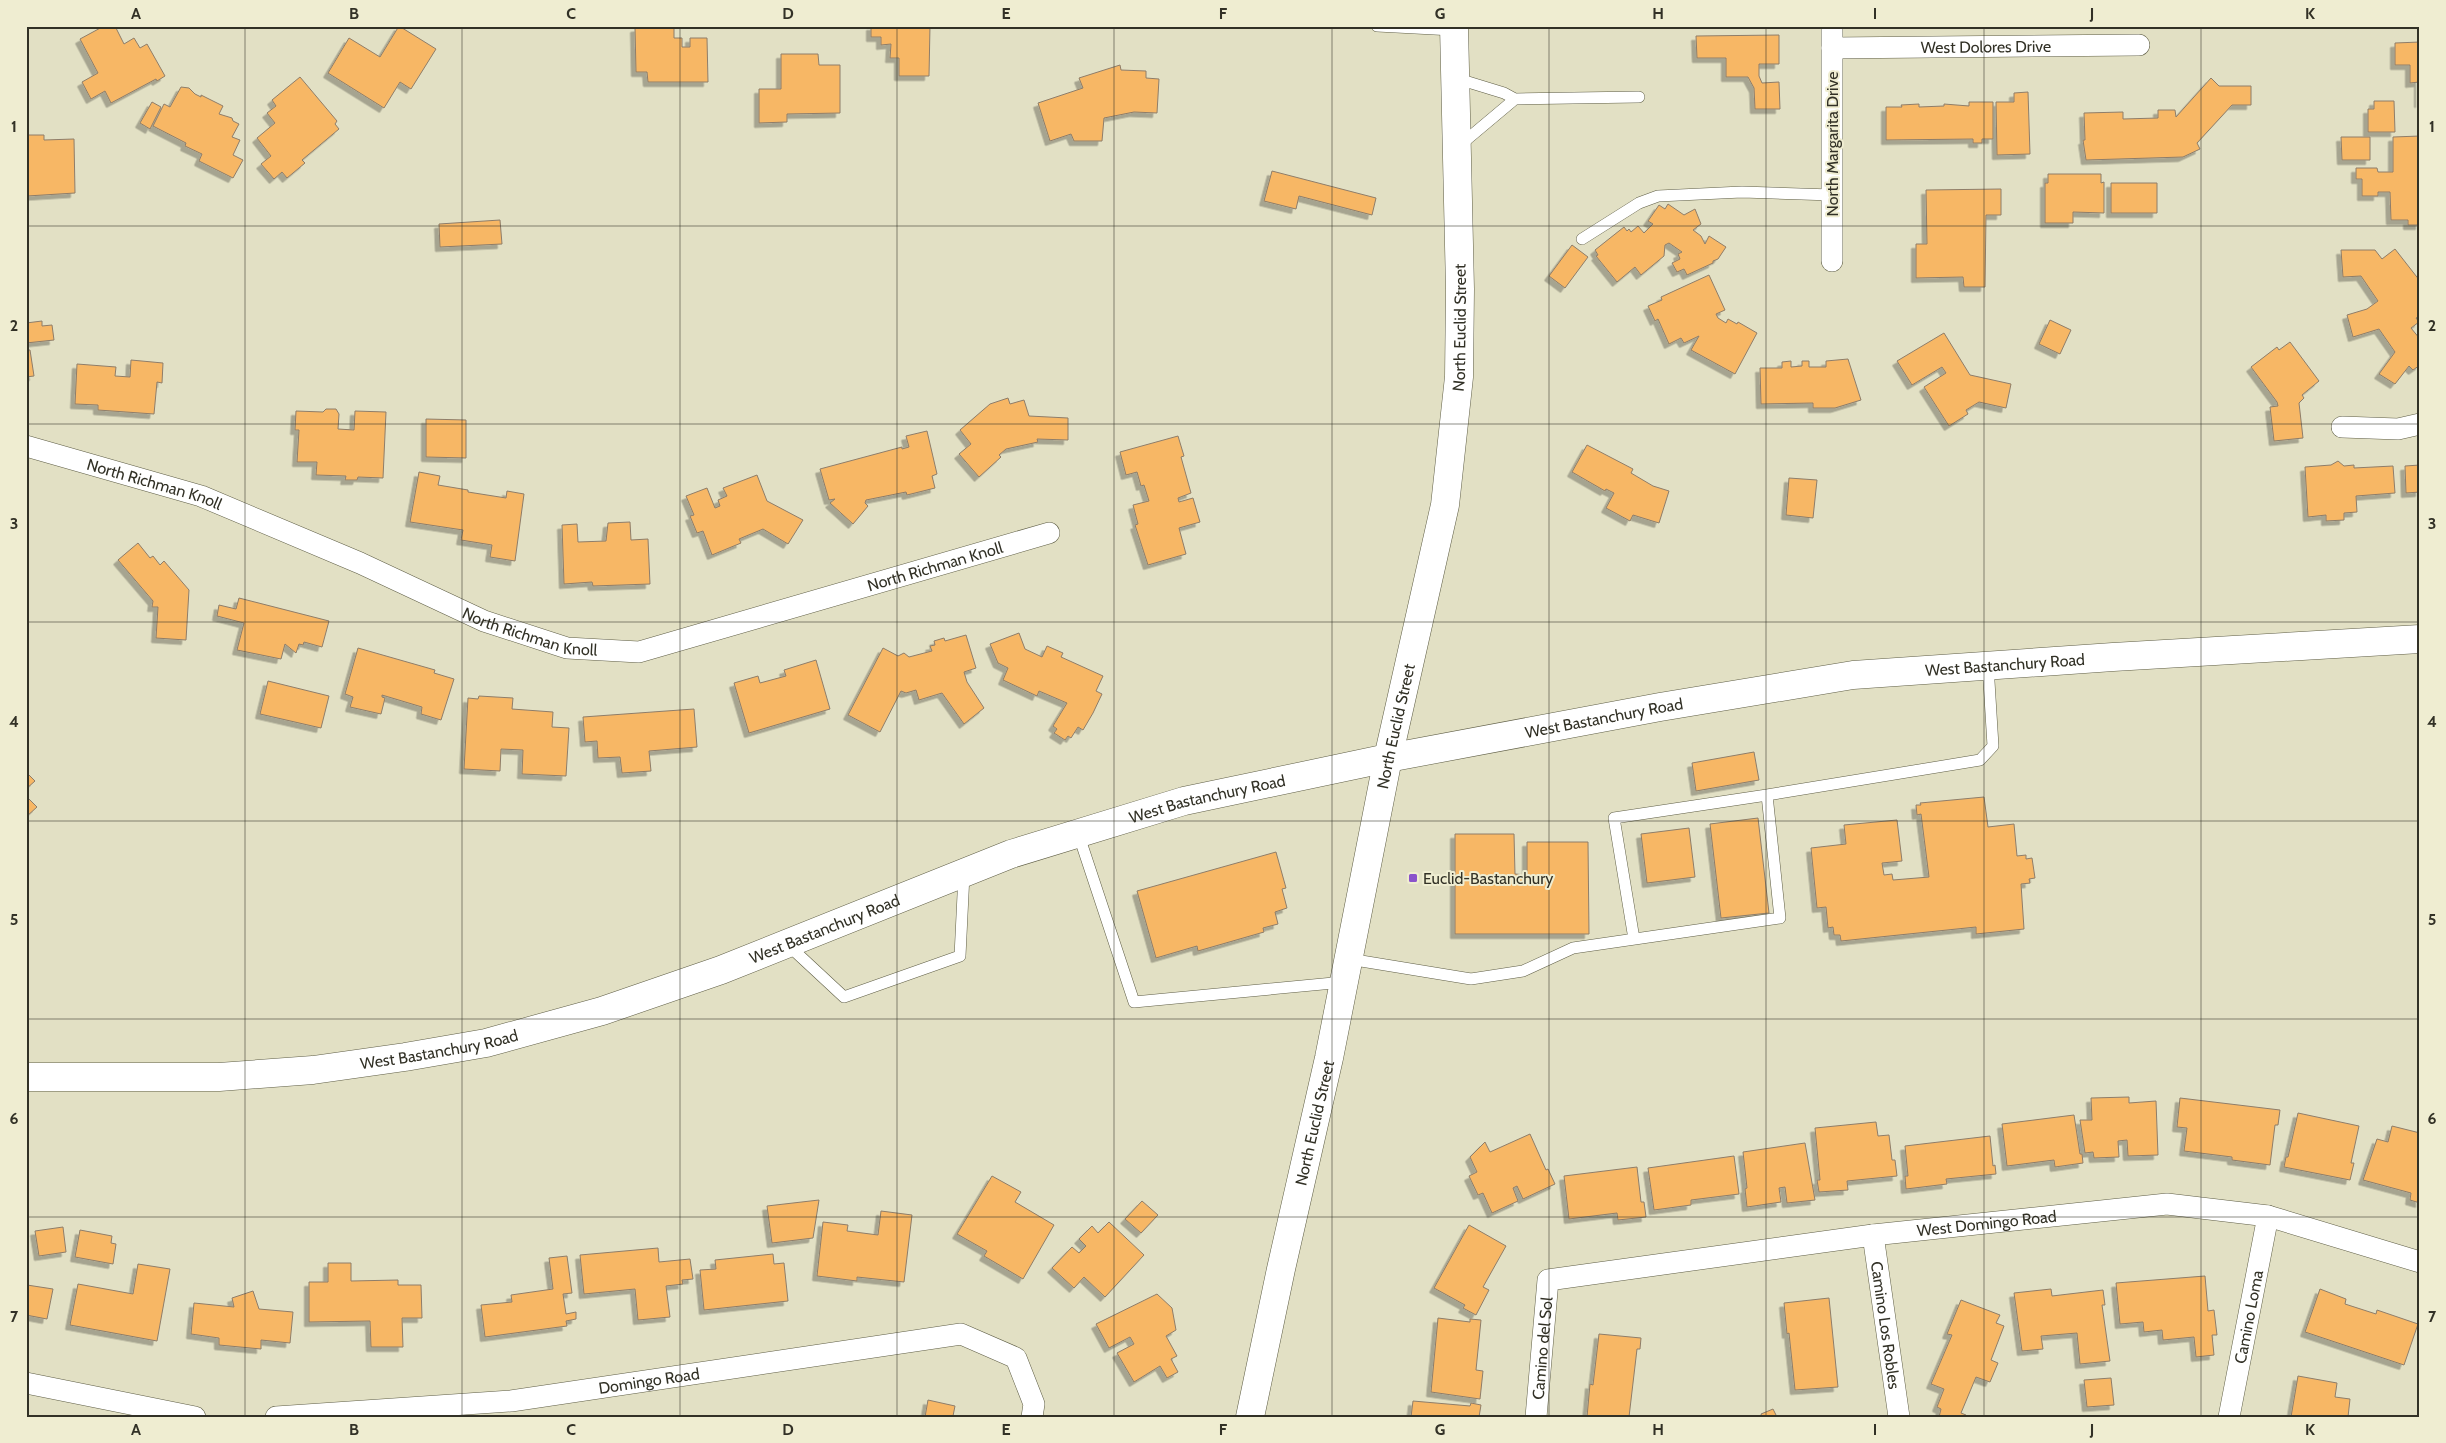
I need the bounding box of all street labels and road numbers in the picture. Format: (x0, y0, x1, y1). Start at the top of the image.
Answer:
street label: West Dolores Drive (1921, 37, 2051, 57)
street label: North Margarita Drive (1823, 72, 1842, 216)
street label: North Euclid Street (1448, 263, 1470, 392)
street label: North Richman Knoll (85, 455, 225, 514)
street label: North Richman Knoll (865, 538, 1005, 595)
street label: North Richman Knoll (459, 603, 598, 660)
street label: West Bastanchury Road (1924, 650, 2085, 680)
street label: North Euclid Street (1373, 661, 1419, 791)
street label: West Bastanchury Road (1524, 694, 1684, 742)
street label: West Bastanchury Road (1127, 771, 1287, 827)
street label: West Bastanchury Road (747, 891, 903, 968)
street label: West Bastanchury Road (359, 1026, 520, 1073)
street label: North Euclid Street (1291, 1058, 1338, 1187)
street label: West Domingo Road (1916, 1207, 2058, 1240)
street label: Camino Los Robles (1867, 1260, 1904, 1391)
street label: Camino Loma (2231, 1268, 2267, 1365)
street label: Camino del Sol (1529, 1296, 1556, 1400)
street label: Domingo Road (597, 1364, 701, 1398)

